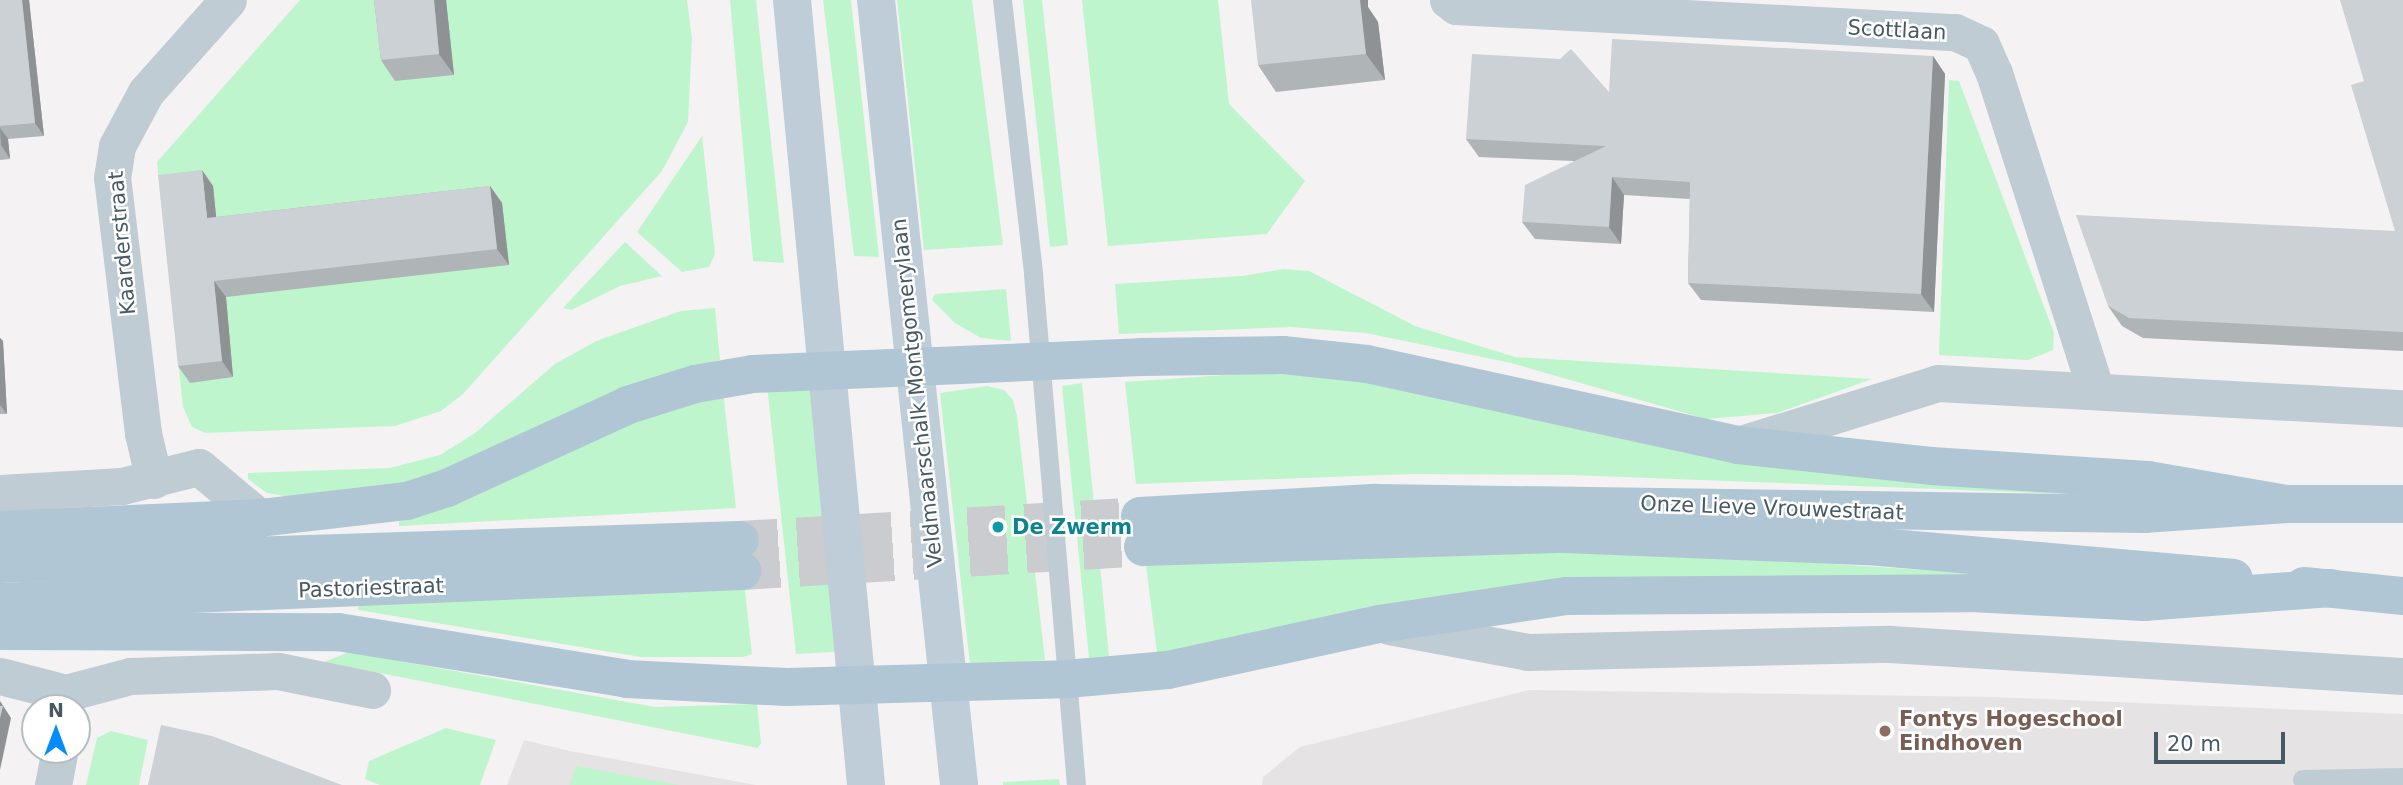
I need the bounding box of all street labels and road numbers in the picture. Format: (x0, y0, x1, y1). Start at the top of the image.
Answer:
street label: Scottlaan (1847, 15, 1947, 45)
street label: Kaarderstraat (103, 170, 141, 316)
street label: Veldmaarschalk Montgomerylaan (886, 217, 948, 569)
street label: Onze Lieve Vrouwestraat (1640, 491, 1904, 525)
street label: Pastoriestraat (298, 573, 444, 603)

